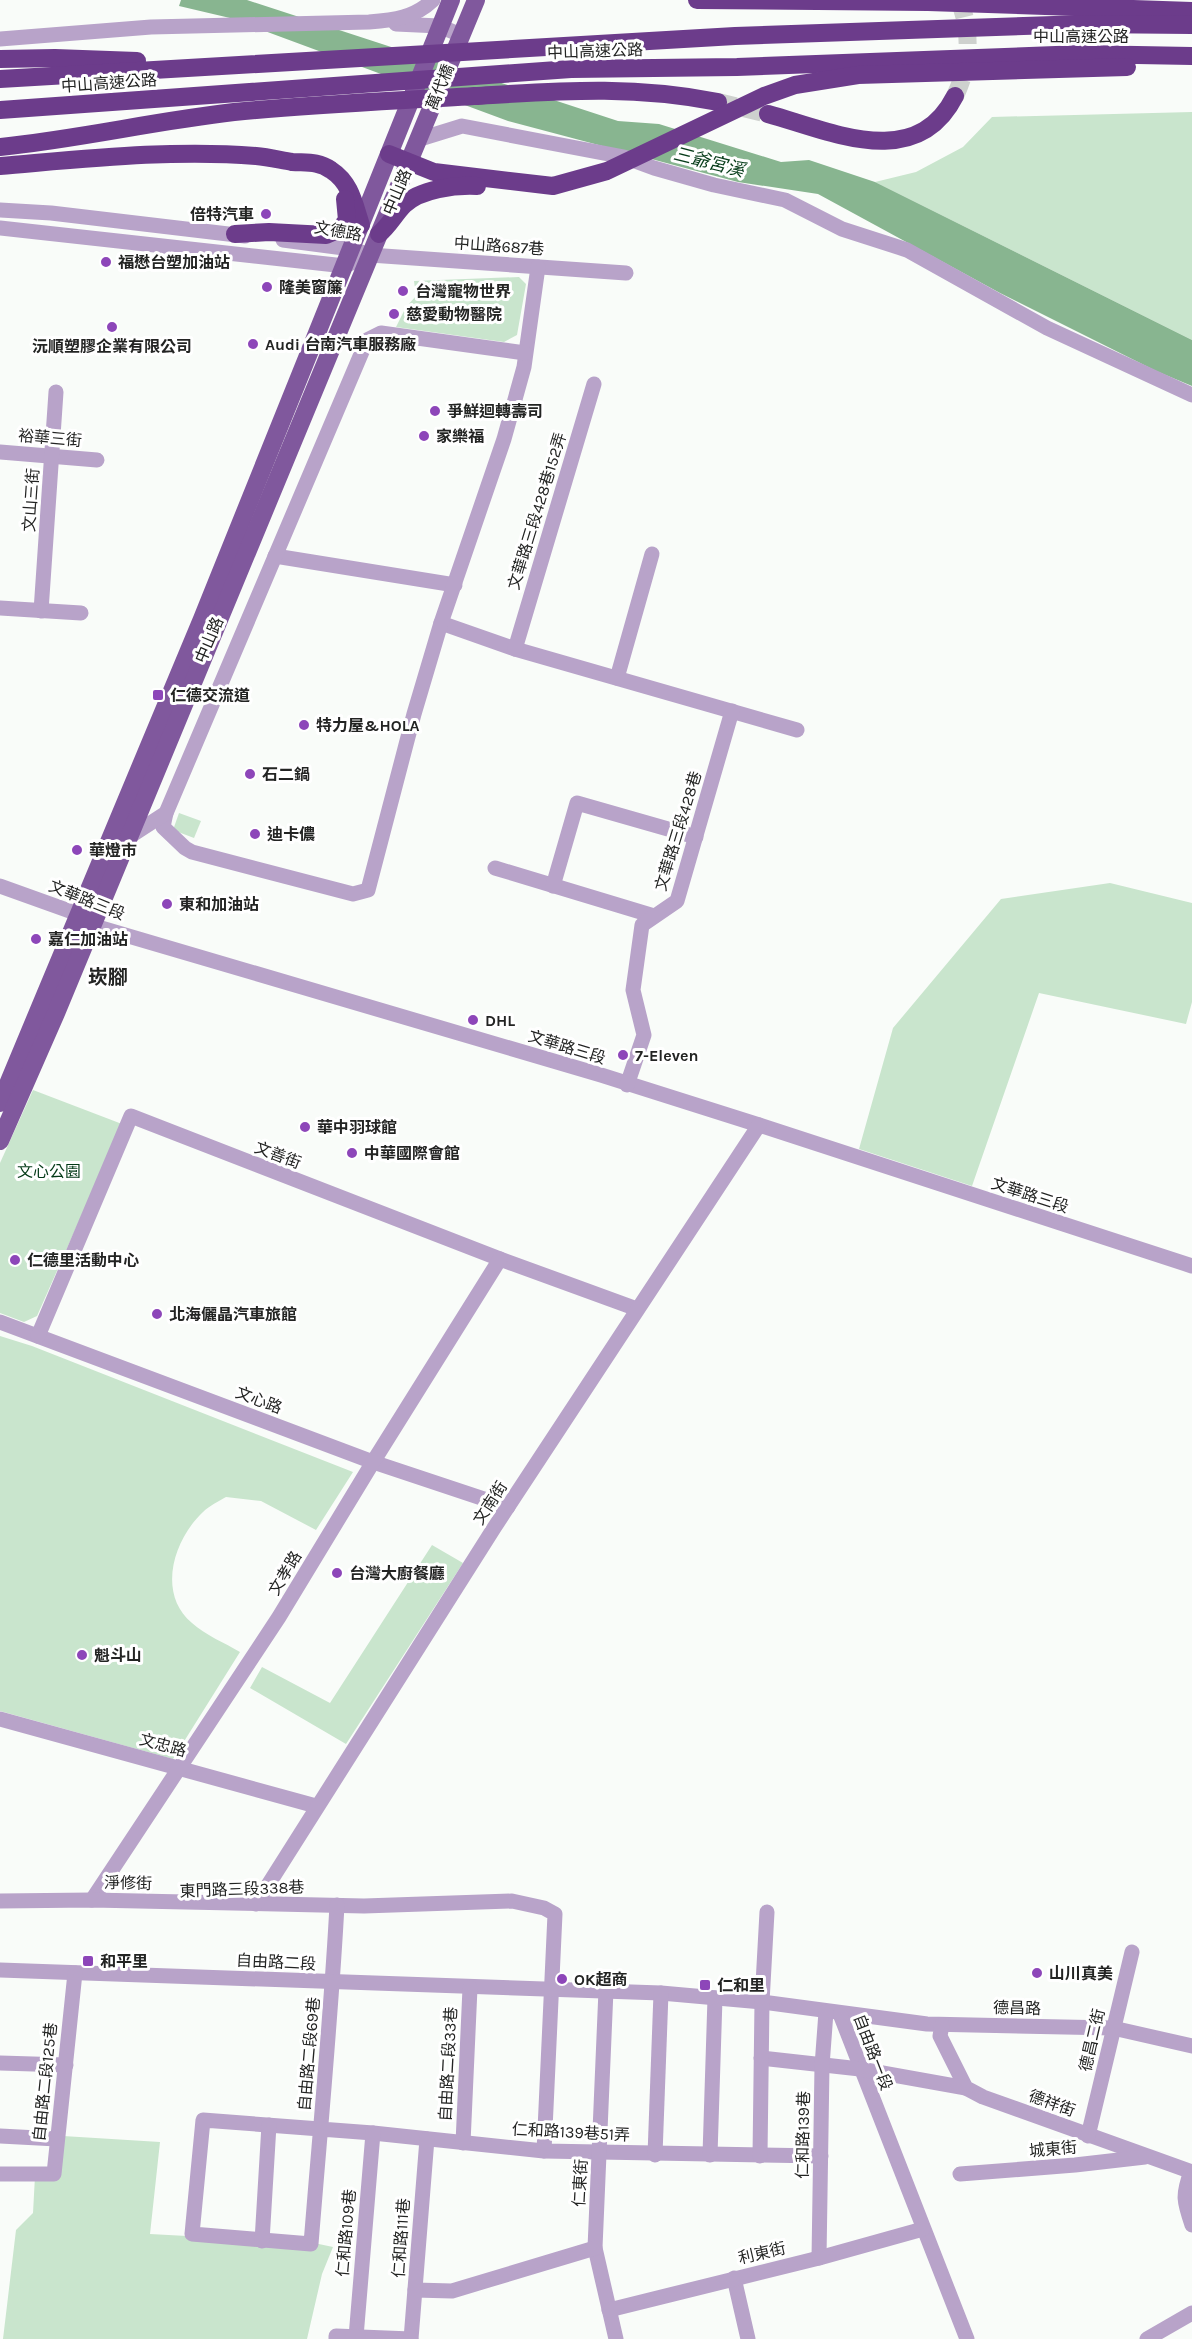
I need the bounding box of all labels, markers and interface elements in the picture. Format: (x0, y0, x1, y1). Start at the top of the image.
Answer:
street label: 中山高速公路 (1033, 27, 1129, 46)
street label: 中山高速公路 (547, 40, 643, 62)
street label: 萬代橋 (422, 61, 458, 113)
street label: 中山高速公路 (60, 70, 158, 96)
water label: 三爺宮溪 (671, 143, 750, 182)
street label: 中山路 (379, 166, 415, 218)
place label: 倍特汽車 (190, 205, 254, 224)
marker: 倍特汽車 (259, 207, 273, 221)
street label: 文德路 (313, 217, 363, 245)
street label: 中山路687巷 (453, 233, 545, 259)
place label: 福懋台塑加油站 (118, 253, 230, 272)
marker: 福懋台塑加油站 (99, 255, 113, 269)
place label: 隆美窗簾 (279, 278, 343, 297)
marker: 隆美窗簾 (260, 280, 274, 294)
place label: 台灣寵物世界 (415, 282, 511, 301)
marker: 台灣寵物世界 (396, 284, 410, 298)
place label: 慈愛動物醫院 (406, 305, 502, 324)
marker: 慈愛動物醫院 (387, 307, 401, 321)
marker: 沅順塑膠企業有限公司 (105, 320, 119, 334)
place label: Audi 台南汽車服務廠 (265, 335, 416, 354)
place label: 沅順塑膠企業有限公司 (32, 337, 192, 356)
marker: Audi 台南汽車服務廠 (246, 337, 260, 351)
place label: 爭鮮迴轉壽司 (447, 402, 543, 421)
marker: 爭鮮迴轉壽司 (428, 404, 442, 418)
street label: 裕華三街 (17, 426, 83, 450)
place label: 家樂福 (436, 427, 484, 446)
marker: 家樂福 (417, 429, 431, 443)
street label: 文華路三段428巷152弄 (504, 430, 570, 592)
street label: 文山三街 (19, 467, 43, 533)
street label: 中山路 (191, 614, 227, 666)
place label: 仁德交流道 (170, 686, 250, 705)
marker: 仁德交流道 (151, 688, 165, 702)
place label: 特力屋&HOLA (316, 716, 420, 735)
marker: 特力屋&HOLA (297, 718, 311, 732)
place label: 石二鍋 (262, 765, 310, 784)
marker: 石二鍋 (243, 767, 257, 781)
street label: 文華路三段428巷 (651, 769, 705, 893)
place label: 迪卡儂 (267, 825, 315, 844)
marker: 迪卡儂 (248, 827, 262, 841)
place label: 華燈市 (89, 841, 137, 860)
marker: 華燈市 (70, 843, 84, 857)
street label: 文華路三段 (46, 876, 128, 924)
place label: 東和加油站 (179, 895, 259, 914)
marker: 東和加油站 (160, 897, 174, 911)
place label: 嘉仁加油站 (48, 930, 128, 949)
marker: 嘉仁加油站 (29, 932, 43, 946)
district label: 崁腳 (88, 966, 128, 989)
place label: DHL (485, 1011, 515, 1030)
marker: DHL (466, 1013, 480, 1027)
street label: 文華路三段 (526, 1026, 608, 1068)
place label: 7-Eleven (635, 1046, 698, 1065)
marker: 7-Eleven (616, 1048, 630, 1062)
place label: 華中羽球館 (317, 1118, 397, 1137)
marker: 華中羽球館 (298, 1120, 312, 1134)
street label: 文善街 (252, 1138, 304, 1172)
place label: 中華國際會館 (364, 1144, 460, 1163)
marker: 中華國際會館 (345, 1146, 359, 1160)
park label: 文心公園 (17, 1162, 81, 1181)
street label: 文華路三段 (989, 1174, 1071, 1216)
place label: 仁德里活動中心 (27, 1251, 139, 1270)
marker: 仁德里活動中心 (8, 1253, 22, 1267)
place label: 北海儷晶汽車旅館 (169, 1305, 297, 1324)
marker: 北海儷晶汽車旅館 (150, 1307, 164, 1321)
street label: 文心路 (233, 1383, 285, 1417)
street label: 文南街 (469, 1478, 511, 1528)
street label: 文孝路 (264, 1548, 306, 1598)
place label: 台灣大廚餐廳 (349, 1564, 445, 1583)
marker: 台灣大廚餐廳 (330, 1566, 344, 1580)
place label: 魁斗山 (94, 1646, 142, 1665)
marker: 魁斗山 (75, 1648, 89, 1662)
street label: 文忠路 (137, 1730, 189, 1760)
street label: 淨修街 (104, 1873, 152, 1893)
street label: 東門路三段338巷 (179, 1877, 305, 1901)
street label: 自由路二段 (236, 1950, 316, 1974)
place label: 和平里 (100, 1952, 148, 1971)
marker: 和平里 (81, 1954, 95, 1968)
place label: 山川真美 (1049, 1964, 1113, 1983)
marker: 山川真美 (1030, 1966, 1044, 1980)
place label: OK超商 (574, 1970, 627, 1989)
marker: OK超商 (555, 1972, 569, 1986)
place label: 仁和里 (717, 1976, 765, 1995)
marker: 仁和里 (698, 1978, 712, 1992)
street label: 自由路二段69巷 (295, 1996, 323, 2112)
street label: 德昌路 (993, 1998, 1041, 2018)
street label: 自由路二段33巷 (436, 2006, 460, 2122)
street label: 德昌二街 (1076, 2007, 1108, 2073)
street label: 自由路一段 (850, 2011, 896, 2093)
street label: 自由路二段125巷 (29, 2022, 61, 2142)
street label: 德祥街 (1026, 2086, 1078, 2120)
street label: 仁和路139巷 (793, 2091, 813, 2179)
street label: 仁和路139巷51弄 (511, 2119, 631, 2145)
street label: 城東街 (1028, 2137, 1078, 2161)
street label: 仁東街 (569, 2159, 591, 2207)
street label: 仁和路109巷 (333, 2188, 359, 2278)
street label: 仁和路111巷 (389, 2197, 413, 2279)
street label: 利東街 (736, 2238, 788, 2268)

